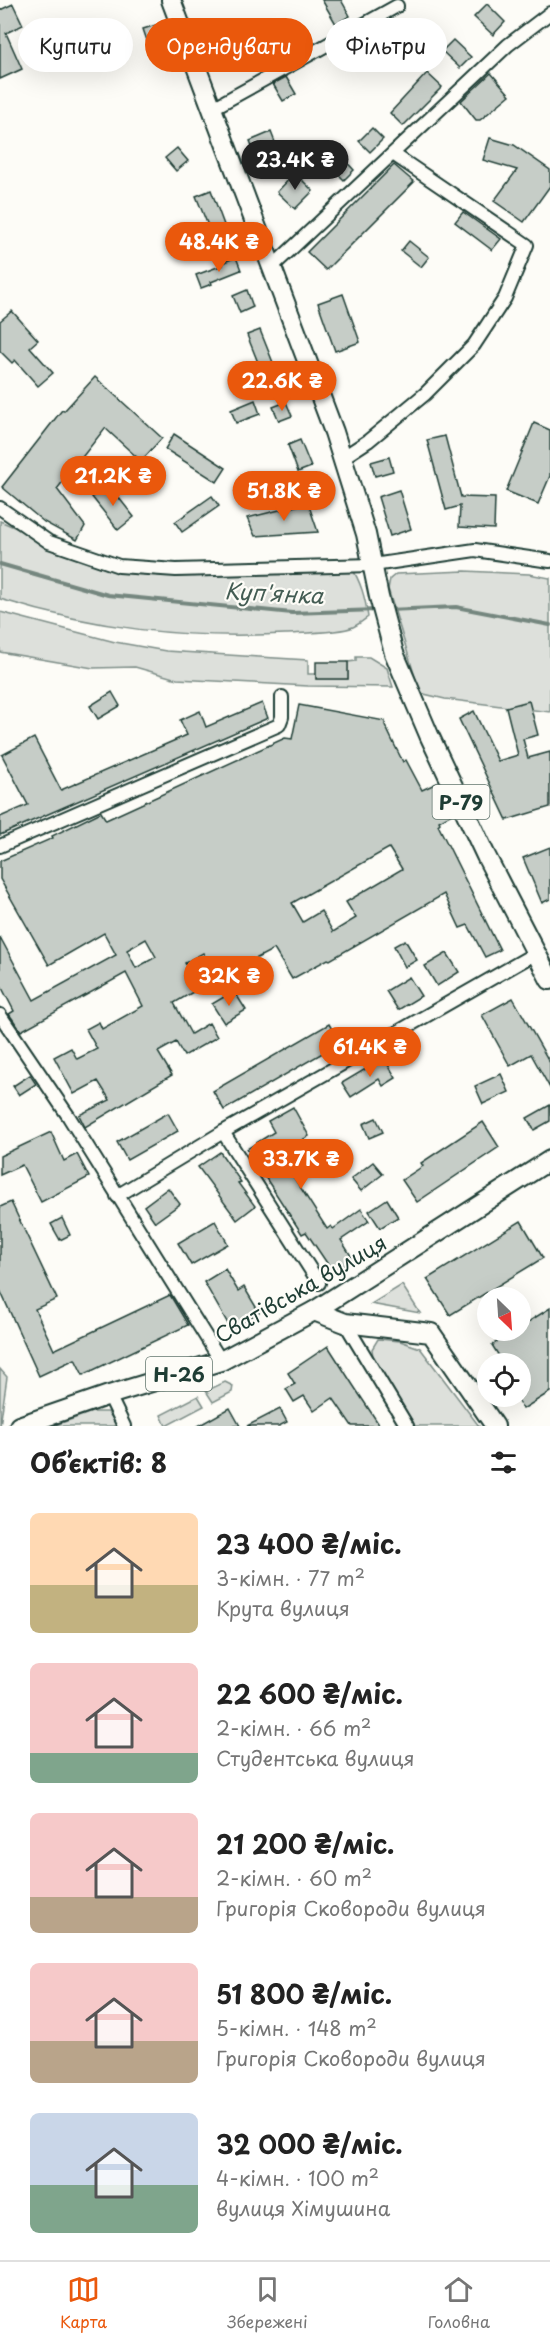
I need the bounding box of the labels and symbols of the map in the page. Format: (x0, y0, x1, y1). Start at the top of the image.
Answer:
pin: 23.4K ₴ (240, 140, 350, 191)
pin: 48.4K ₴ (164, 222, 274, 273)
pin: 22.6K ₴ (227, 361, 337, 412)
pin: 21.2K ₴ (58, 456, 168, 507)
pin: 51.8K ₴ (229, 471, 339, 522)
water label: Куп'янка (224, 573, 326, 611)
road number: Р-79 (432, 785, 490, 819)
pin: 32K ₴ (187, 956, 271, 1007)
pin: 61.4K ₴ (315, 1027, 425, 1078)
pin: 33.7K ₴ (246, 1139, 356, 1190)
street label: Сватівська вулиця (208, 1226, 392, 1350)
north arrow (477, 1287, 531, 1341)
road number: Н-26 (146, 1357, 212, 1391)

